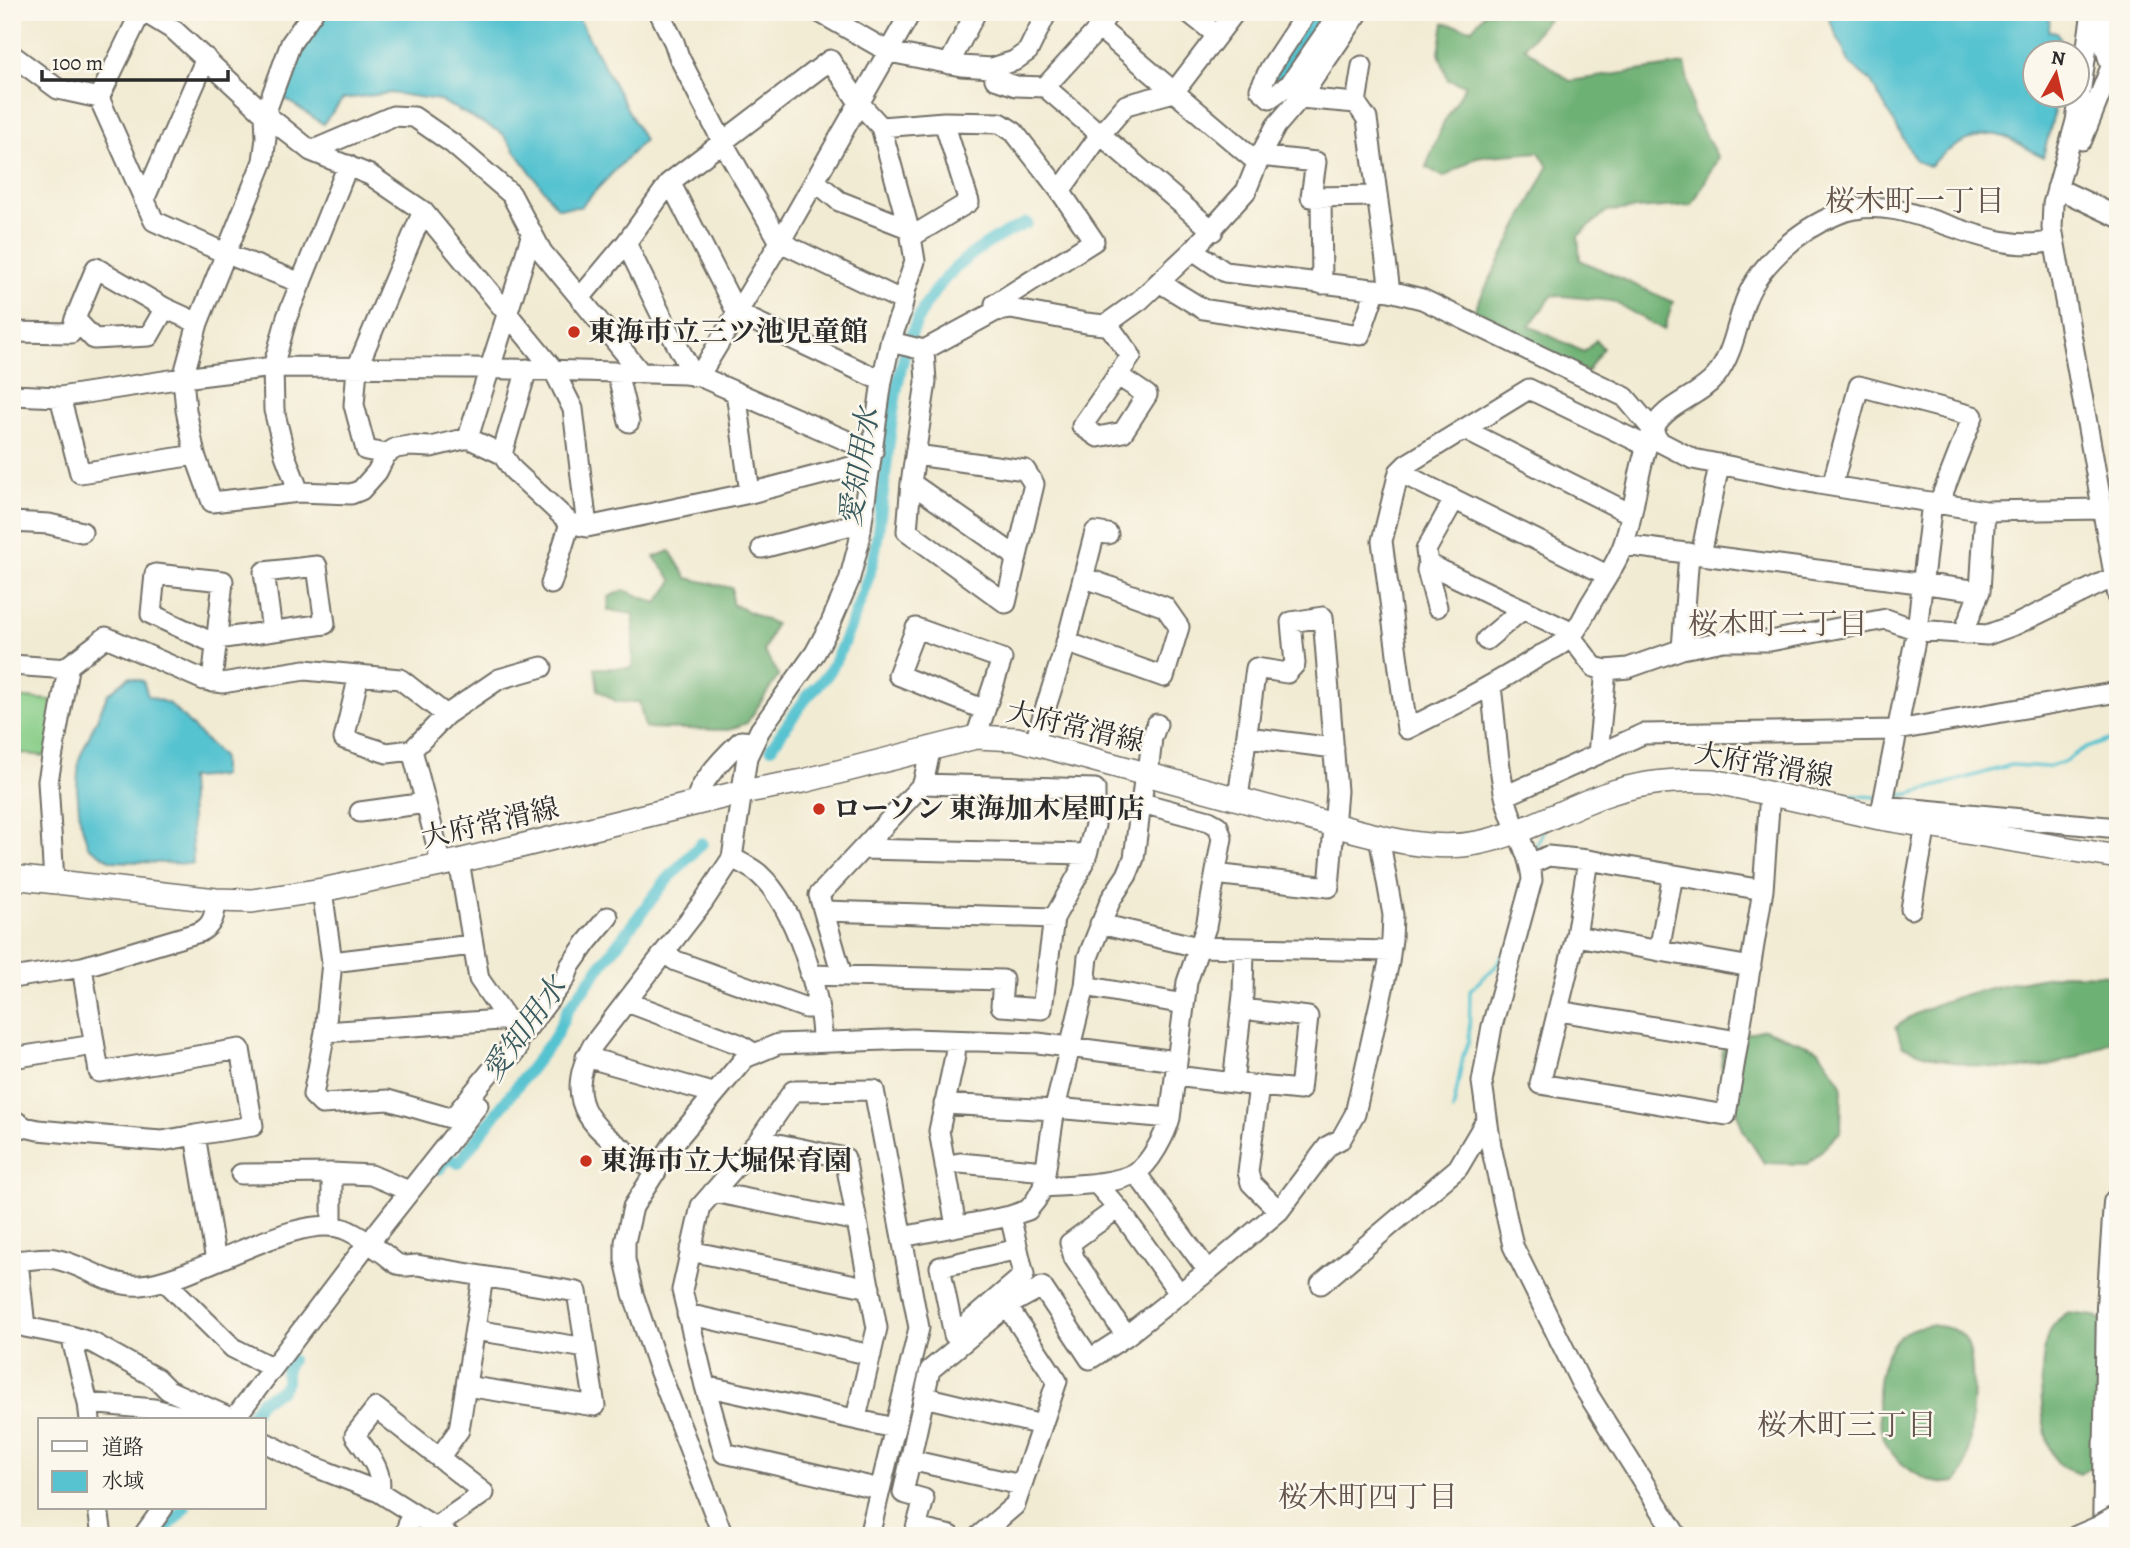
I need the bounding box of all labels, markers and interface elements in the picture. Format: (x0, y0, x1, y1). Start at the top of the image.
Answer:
scale bar (42, 38, 228, 82)
north arrow (2022, 38, 2092, 108)
text: N (2050, 44, 2067, 72)
text: 100 m (52, 49, 103, 77)
district label: 桜木町一丁目 (1825, 181, 2005, 221)
place label: 東海市立三ツ池児童館 (588, 313, 868, 351)
marker: 東海市立三ツ池児童館 (566, 324, 582, 340)
water label: 愛知用水 (830, 402, 889, 529)
district label: 桜木町二丁目 (1688, 604, 1868, 644)
street label: 大府常滑線 (1003, 693, 1147, 761)
street label: 大府常滑線 (1692, 734, 1836, 796)
street label: 大府常滑線 (418, 789, 562, 857)
place label: ローソン 東海加木屋町店 (833, 790, 1145, 828)
marker: ローソン 東海加木屋町店 (811, 801, 827, 817)
water label: 愛知用水 (473, 966, 577, 1089)
place label: 東海市立大堀保育園 (600, 1142, 852, 1180)
marker: 東海市立大堀保育園 (578, 1153, 594, 1169)
district label: 桜木町三丁目 (1757, 1405, 1937, 1445)
legend (38, 1418, 266, 1510)
text: 道路 (102, 1433, 144, 1461)
text: 水域 (102, 1467, 144, 1495)
district label: 桜木町四丁目 (1278, 1477, 1458, 1517)

